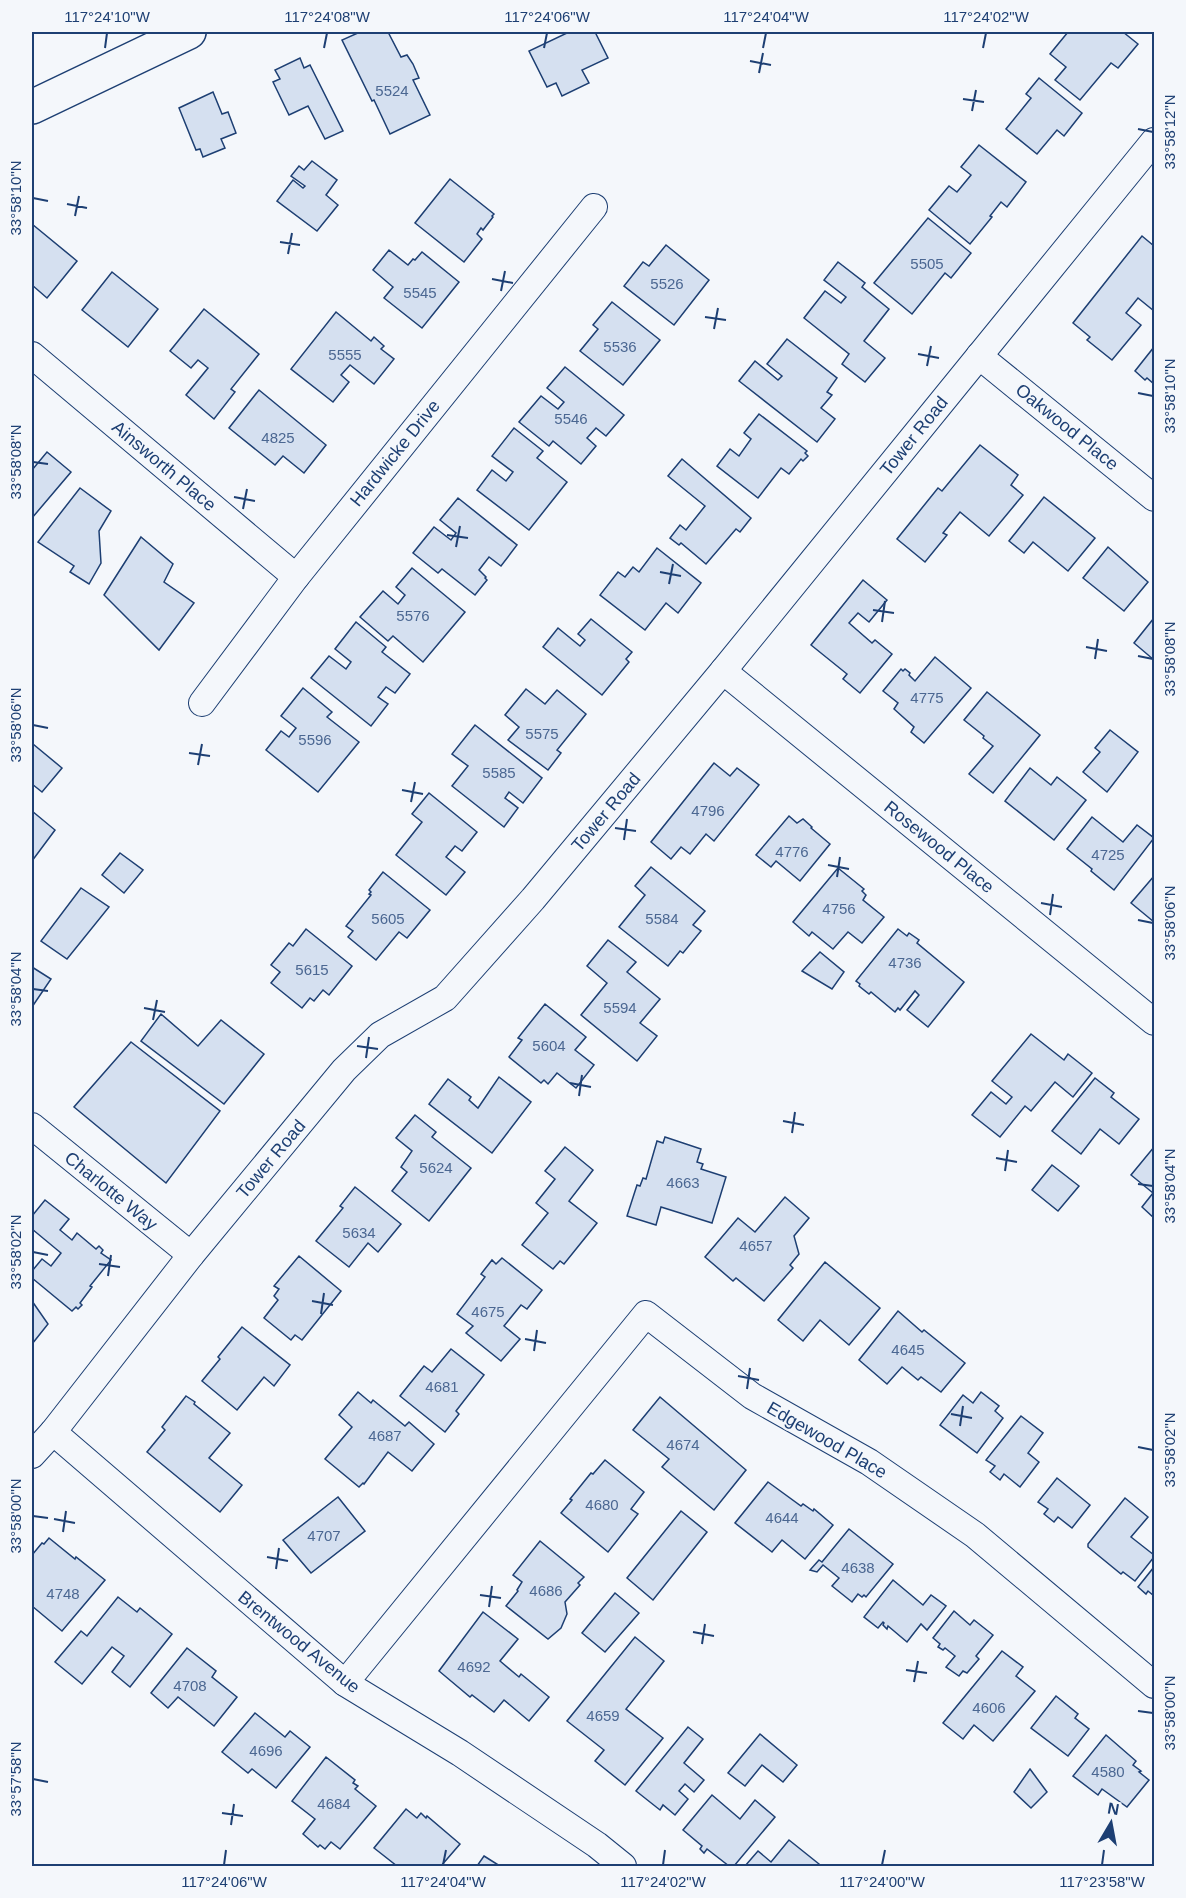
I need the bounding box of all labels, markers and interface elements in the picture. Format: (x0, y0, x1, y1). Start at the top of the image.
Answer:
text: 117°24'10"W (64, 8, 151, 25)
text: 117°24'08"W (284, 8, 371, 25)
text: 117°24'06"W (504, 8, 591, 25)
text: 117°24'04"W (723, 8, 810, 25)
text: 117°24'02"W (943, 8, 1030, 25)
house number: 5524 (375, 82, 409, 99)
text: 33°58'12"N (1161, 94, 1178, 170)
text: 33°58'10"N (7, 160, 24, 236)
house number: 5505 (910, 255, 944, 272)
house number: 5526 (650, 275, 684, 292)
house number: 5545 (403, 284, 437, 301)
house number: 5536 (603, 338, 637, 355)
house number: 5555 (328, 346, 362, 363)
text: 33°58'10"N (1161, 358, 1178, 434)
street label: Oakwood Place (1012, 380, 1122, 474)
street label: Tower Road (876, 392, 952, 480)
street label: Hardwicke Drive (346, 396, 444, 510)
house number: 5546 (554, 410, 588, 427)
street label: Ainsworth Place (108, 417, 220, 515)
text: 33°58'08"N (7, 424, 24, 500)
house number: 4825 (261, 429, 295, 446)
house number: 5576 (396, 607, 430, 624)
text: 33°58'08"N (1161, 621, 1178, 697)
text: 33°58'06"N (7, 687, 24, 763)
house number: 4775 (910, 689, 944, 706)
house number: 5575 (525, 725, 559, 742)
house number: 5596 (298, 731, 332, 748)
house number: 5585 (482, 764, 516, 781)
street label: Tower Road (567, 769, 645, 855)
street label: Rosewood Place (880, 797, 998, 897)
house number: 4796 (691, 802, 725, 819)
house number: 4776 (775, 843, 809, 860)
house number: 4725 (1091, 846, 1125, 863)
text: 33°58'06"N (1161, 885, 1178, 961)
house number: 4756 (822, 900, 856, 917)
house number: 5605 (371, 910, 405, 927)
house number: 5584 (645, 910, 679, 927)
text: 33°58'04"N (7, 951, 24, 1027)
house number: 4736 (888, 954, 922, 971)
house number: 5615 (295, 961, 329, 978)
house number: 5594 (603, 999, 637, 1016)
house number: 5604 (532, 1037, 566, 1054)
street label: Tower Road (232, 1116, 310, 1202)
street label: Charlotte Way (61, 1148, 161, 1234)
text: 33°58'04"N (1161, 1148, 1178, 1224)
house number: 5624 (419, 1159, 453, 1176)
house number: 4663 (666, 1174, 700, 1191)
text: 33°58'02"N (7, 1214, 24, 1290)
house number: 5634 (342, 1224, 376, 1241)
house number: 4657 (739, 1237, 773, 1254)
house number: 4675 (471, 1303, 505, 1320)
house number: 4645 (891, 1341, 925, 1358)
house number: 4681 (425, 1378, 459, 1395)
street label: Edgewood Place (763, 1398, 891, 1482)
text: 33°58'02"N (1161, 1412, 1178, 1488)
house number: 4687 (368, 1427, 402, 1444)
house number: 4674 (666, 1436, 700, 1453)
text: 33°58'00"N (7, 1478, 24, 1554)
house number: 4680 (585, 1496, 619, 1513)
house number: 4644 (765, 1509, 799, 1526)
house number: 4707 (307, 1527, 341, 1544)
house number: 4638 (841, 1559, 875, 1576)
house number: 4686 (529, 1582, 563, 1599)
house number: 4748 (46, 1585, 80, 1602)
street label: Brentwood Avenue (234, 1587, 364, 1697)
house number: 4692 (457, 1658, 491, 1675)
text: 33°58'00"N (1161, 1675, 1178, 1751)
house number: 4708 (173, 1677, 207, 1694)
house number: 4606 (972, 1699, 1006, 1716)
house number: 4659 (586, 1707, 620, 1724)
text: 33°57'58"N (7, 1741, 24, 1817)
house number: 4696 (249, 1742, 283, 1759)
house number: 4580 (1091, 1763, 1125, 1780)
north arrow (1081, 1793, 1141, 1853)
house number: 4684 (317, 1795, 351, 1812)
text: N (1106, 1799, 1121, 1818)
text: 117°24'06"W (181, 1873, 268, 1890)
text: 117°24'04"W (400, 1873, 487, 1890)
text: 117°24'02"W (620, 1873, 707, 1890)
text: 117°24'00"W (839, 1873, 926, 1890)
text: 117°23'58"W (1059, 1873, 1146, 1890)

